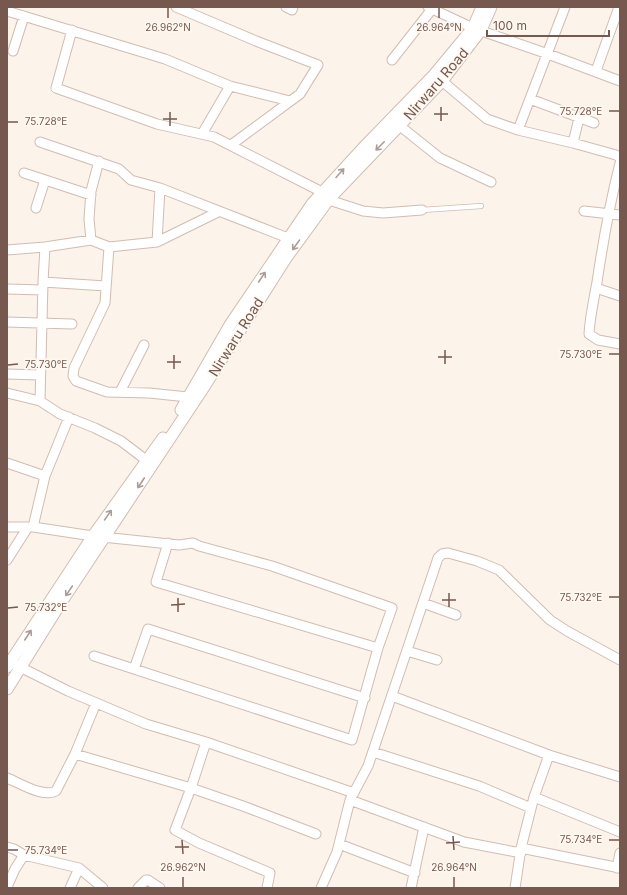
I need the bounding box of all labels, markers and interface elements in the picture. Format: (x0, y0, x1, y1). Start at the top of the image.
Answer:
scale bar (487, 12, 609, 38)
text: 100 m (493, 18, 527, 33)
text: 26.962°N (145, 21, 191, 33)
text: 26.964°N (416, 21, 462, 33)
street label: Nirwaru Road (400, 44, 472, 123)
text: 75.728°E (560, 105, 602, 117)
text: 75.728°E (25, 115, 67, 127)
one-way arrow (375, 141, 385, 151)
one-way arrow (335, 168, 345, 178)
one-way arrow (292, 239, 300, 250)
one-way arrow (258, 272, 266, 283)
street label: Nirwaru Road (205, 294, 267, 379)
text: 75.730°E (560, 348, 602, 360)
text: 75.730°E (25, 358, 67, 370)
one-way arrow (137, 477, 145, 488)
one-way arrow (104, 509, 112, 520)
one-way arrow (65, 585, 73, 596)
text: 75.732°E (560, 591, 602, 603)
text: 75.732°E (25, 601, 67, 613)
one-way arrow (24, 629, 32, 640)
text: 75.734°E (560, 833, 602, 845)
text: 75.734°E (25, 844, 67, 856)
text: 26.962°N (160, 861, 206, 873)
text: 26.964°N (431, 861, 477, 873)

